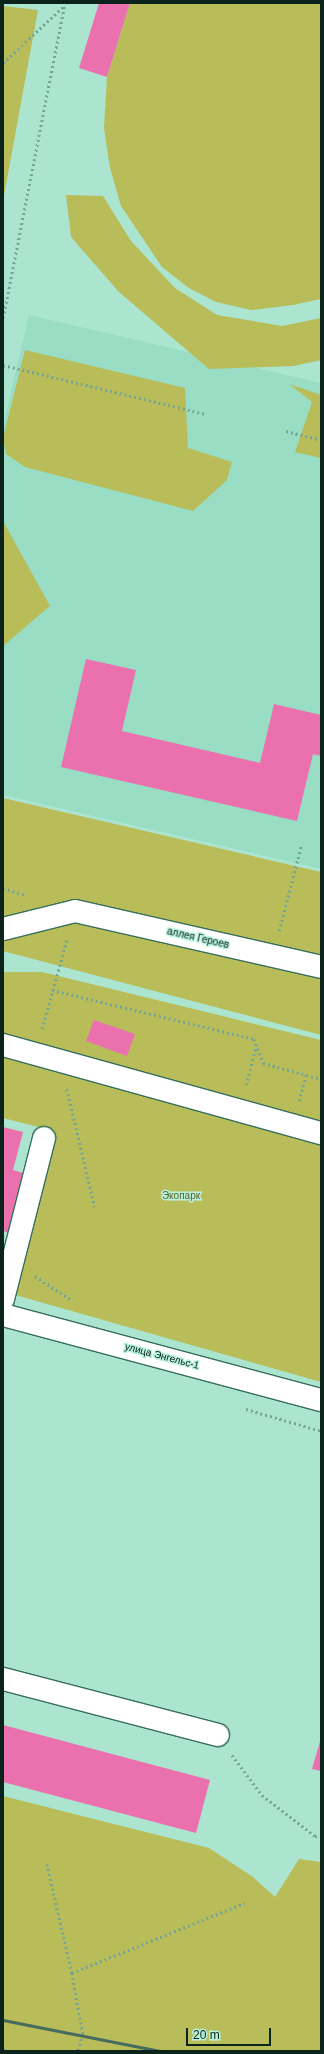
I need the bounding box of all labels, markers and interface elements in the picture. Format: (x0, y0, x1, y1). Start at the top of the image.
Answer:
street label: аллея Героев (166, 925, 230, 951)
park label: Экопарк (162, 1190, 200, 1202)
street label: улица Энгельс-1 (123, 1340, 201, 1372)
scale bar (188, 2020, 273, 2046)
text: 20 m (193, 2028, 220, 2042)

